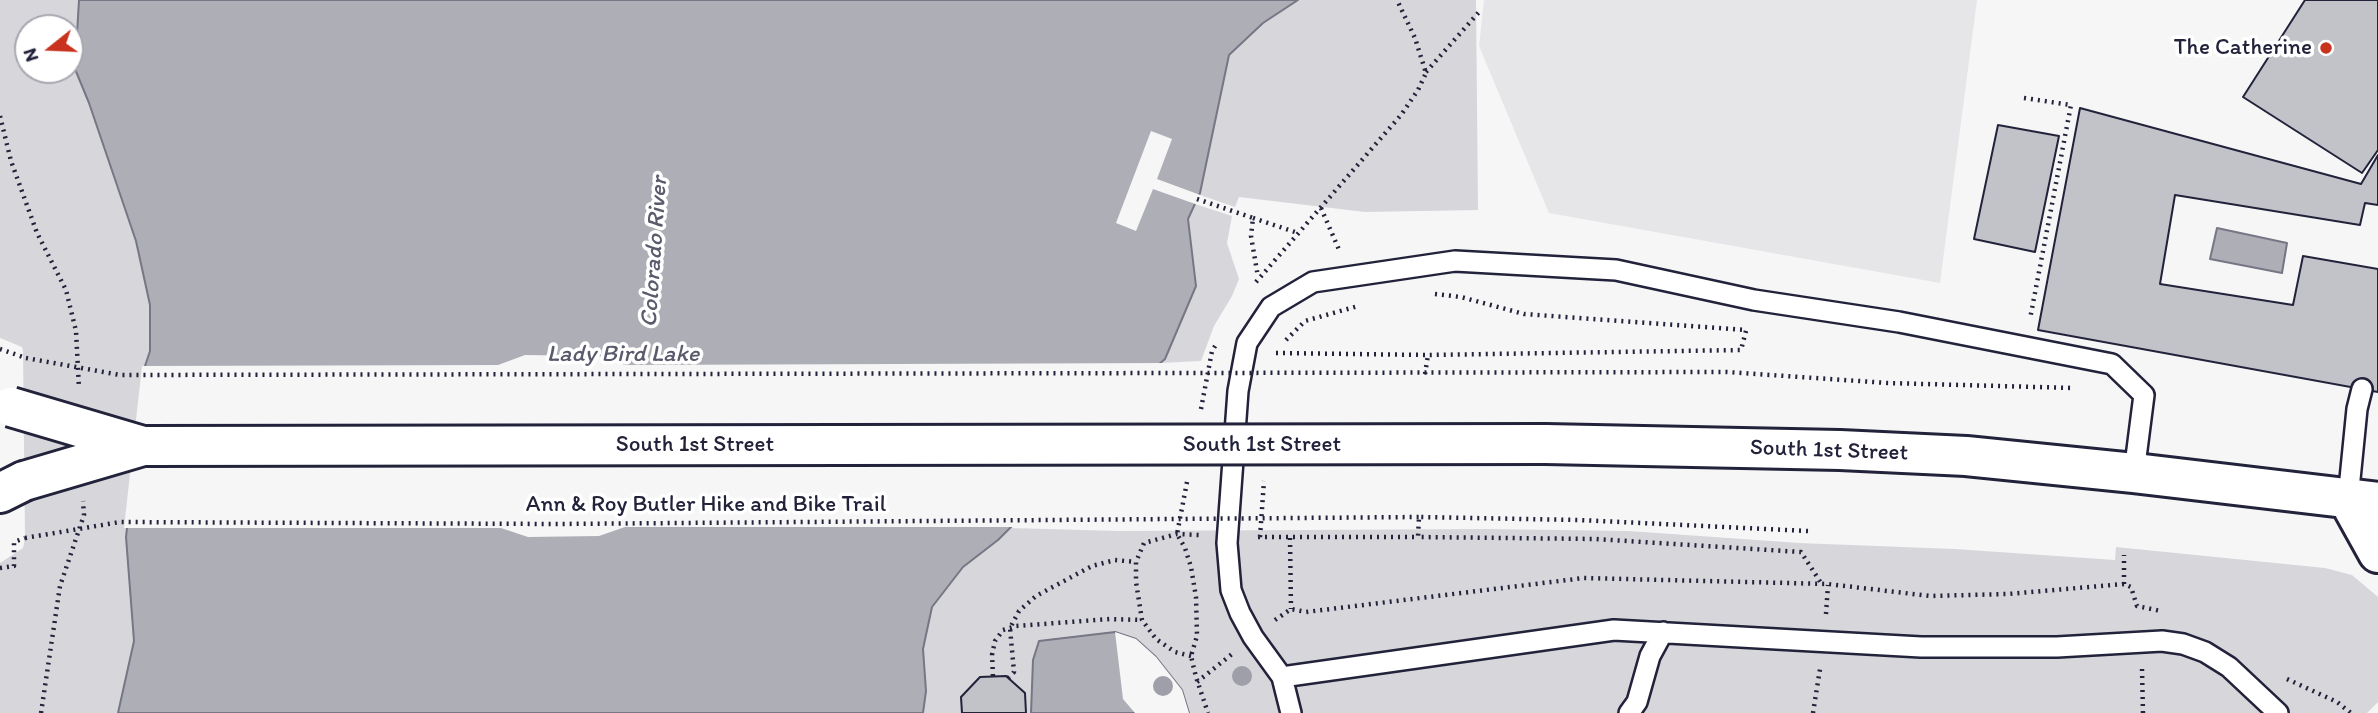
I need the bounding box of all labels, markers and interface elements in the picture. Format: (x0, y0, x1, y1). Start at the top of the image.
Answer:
north arrow (14, 14, 84, 84)
place label: The Catherine (2174, 34, 2312, 62)
marker: The Catherine (2318, 40, 2334, 56)
text: N (18, 45, 43, 65)
water label: Colorado River (635, 176, 675, 328)
water label: Lady Bird Lake (547, 341, 699, 369)
street label: South 1st Street (616, 431, 774, 459)
street label: South 1st Street (1183, 431, 1341, 459)
street label: South 1st Street (1749, 434, 1909, 468)
street label: Ann & Roy Butler Hike and Bike Trail (526, 491, 886, 519)

